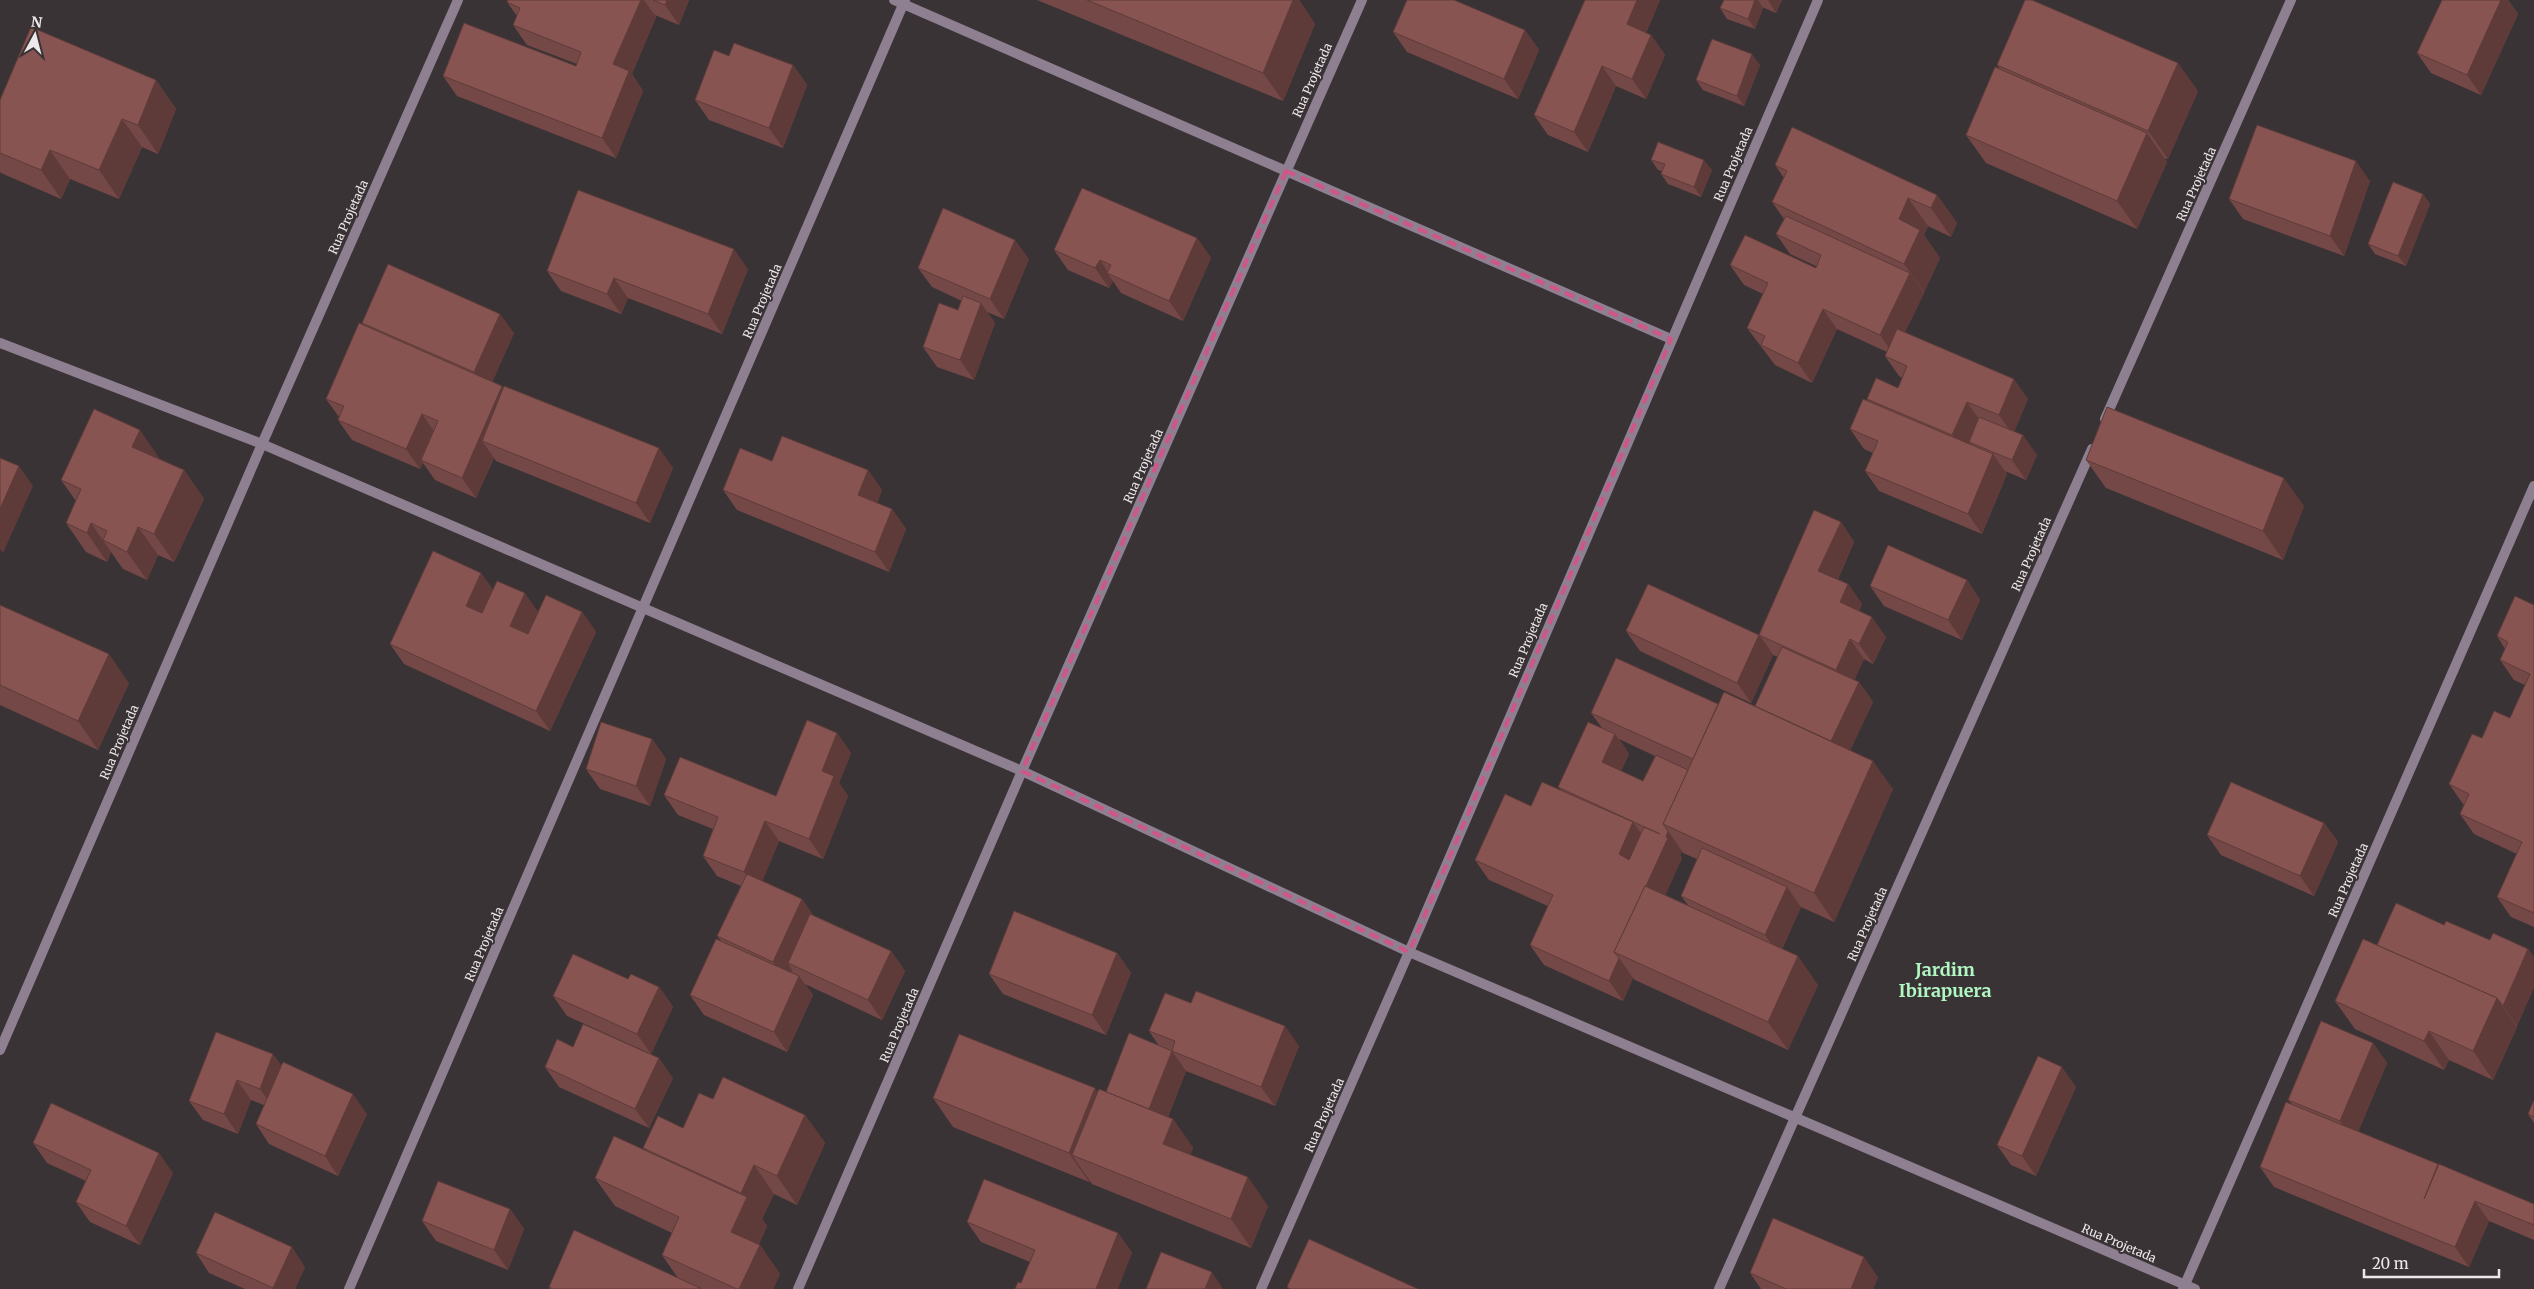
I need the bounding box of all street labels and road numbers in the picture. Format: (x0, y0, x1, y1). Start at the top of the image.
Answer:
street label: Rua Projetada (1289, 40, 1335, 119)
street label: Rua Projetada (1711, 124, 1756, 204)
street label: Rua Projetada (2173, 144, 2219, 223)
street label: Rua Projetada (325, 177, 371, 256)
street label: Rua Projetada (740, 261, 785, 341)
street label: Rua Projetada (1120, 426, 1166, 505)
street label: Rua Projetada (2008, 514, 2054, 593)
street label: Rua Projetada (1506, 600, 1551, 680)
street label: Rua Projetada (97, 702, 142, 782)
street label: Rua Projetada (2325, 840, 2371, 919)
street label: Rua Projetada (1844, 884, 1890, 963)
street label: Rua Projetada (462, 904, 507, 984)
street label: Rua Projetada (877, 985, 922, 1065)
street label: Rua Projetada (1301, 1075, 1347, 1154)
street label: Rua Projetada (2079, 1221, 2159, 1266)

